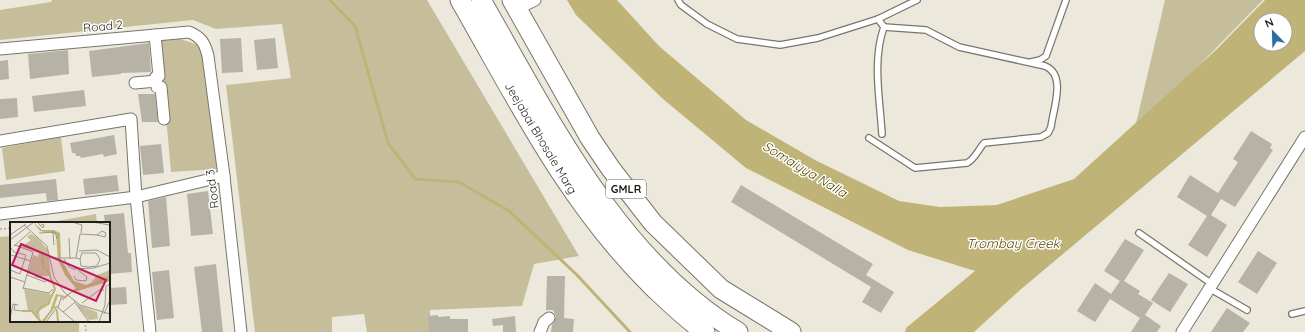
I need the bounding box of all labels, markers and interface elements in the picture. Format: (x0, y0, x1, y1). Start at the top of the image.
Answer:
north arrow (1253, 12, 1293, 52)
text: N (1263, 15, 1276, 31)
street label: Road 2 (83, 17, 124, 35)
street label: Jeejabai Bhosale Marg (502, 79, 580, 197)
water label: Somaiyya Nalla (760, 138, 851, 201)
street label: Road 3 (202, 169, 222, 209)
road number: GMLR (606, 180, 646, 198)
inset map (10, 222, 110, 322)
water label: Trombay Creek (966, 235, 1061, 251)

